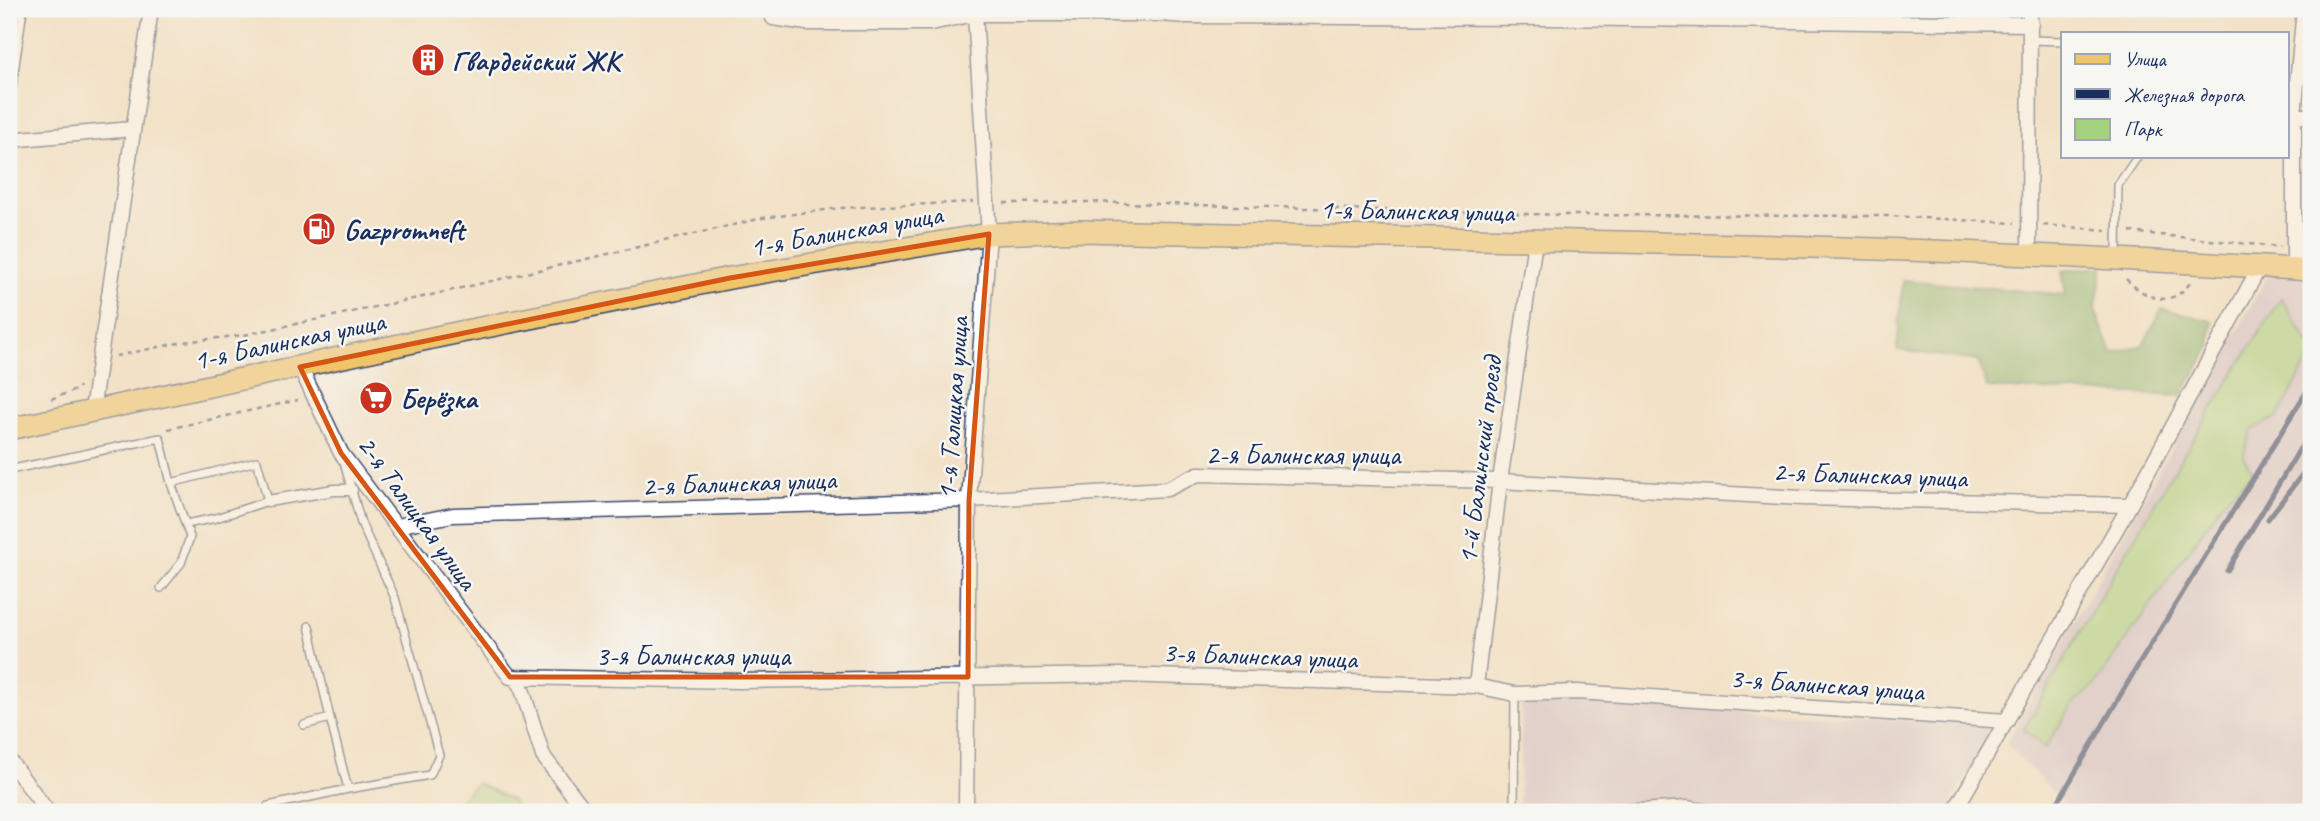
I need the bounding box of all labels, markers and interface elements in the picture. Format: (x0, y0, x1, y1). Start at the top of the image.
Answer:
legend (2061, 32, 2288, 158)
building icon: Гвардейский ЖК (409, 41, 447, 79)
place label: Гвардейский ЖК (452, 43, 624, 78)
text: Улица (2124, 46, 2167, 72)
text: Железная дорога (2124, 82, 2245, 108)
text: Парк (2124, 116, 2164, 142)
street label: 1-я Балинская улица (1319, 191, 1516, 230)
street label: 1-я Балинская улица (747, 196, 947, 265)
fuel station icon: Gazpromneft (300, 210, 338, 248)
place label: Gazpromneft (344, 212, 467, 247)
street label: 1-я Балинская улица (190, 303, 390, 378)
street label: 1-я Талицкая улица (929, 314, 976, 501)
street label: 1-й Балинский проезд (1449, 351, 1510, 566)
supermarket icon: Берёзка (357, 379, 395, 417)
place label: Берёзка (400, 381, 479, 417)
street label: 2-я Талицкая улица (350, 428, 487, 598)
street label: 2-я Балинская улица (1206, 437, 1402, 472)
street label: 2-я Балинская улица (1772, 454, 1970, 495)
street label: 2-я Балинская улица (641, 462, 839, 503)
street label: 3-я Балинская улица (1162, 635, 1360, 676)
street label: 3-я Балинская улица (596, 638, 792, 673)
street label: 3-я Балинская улица (1729, 660, 1927, 709)

